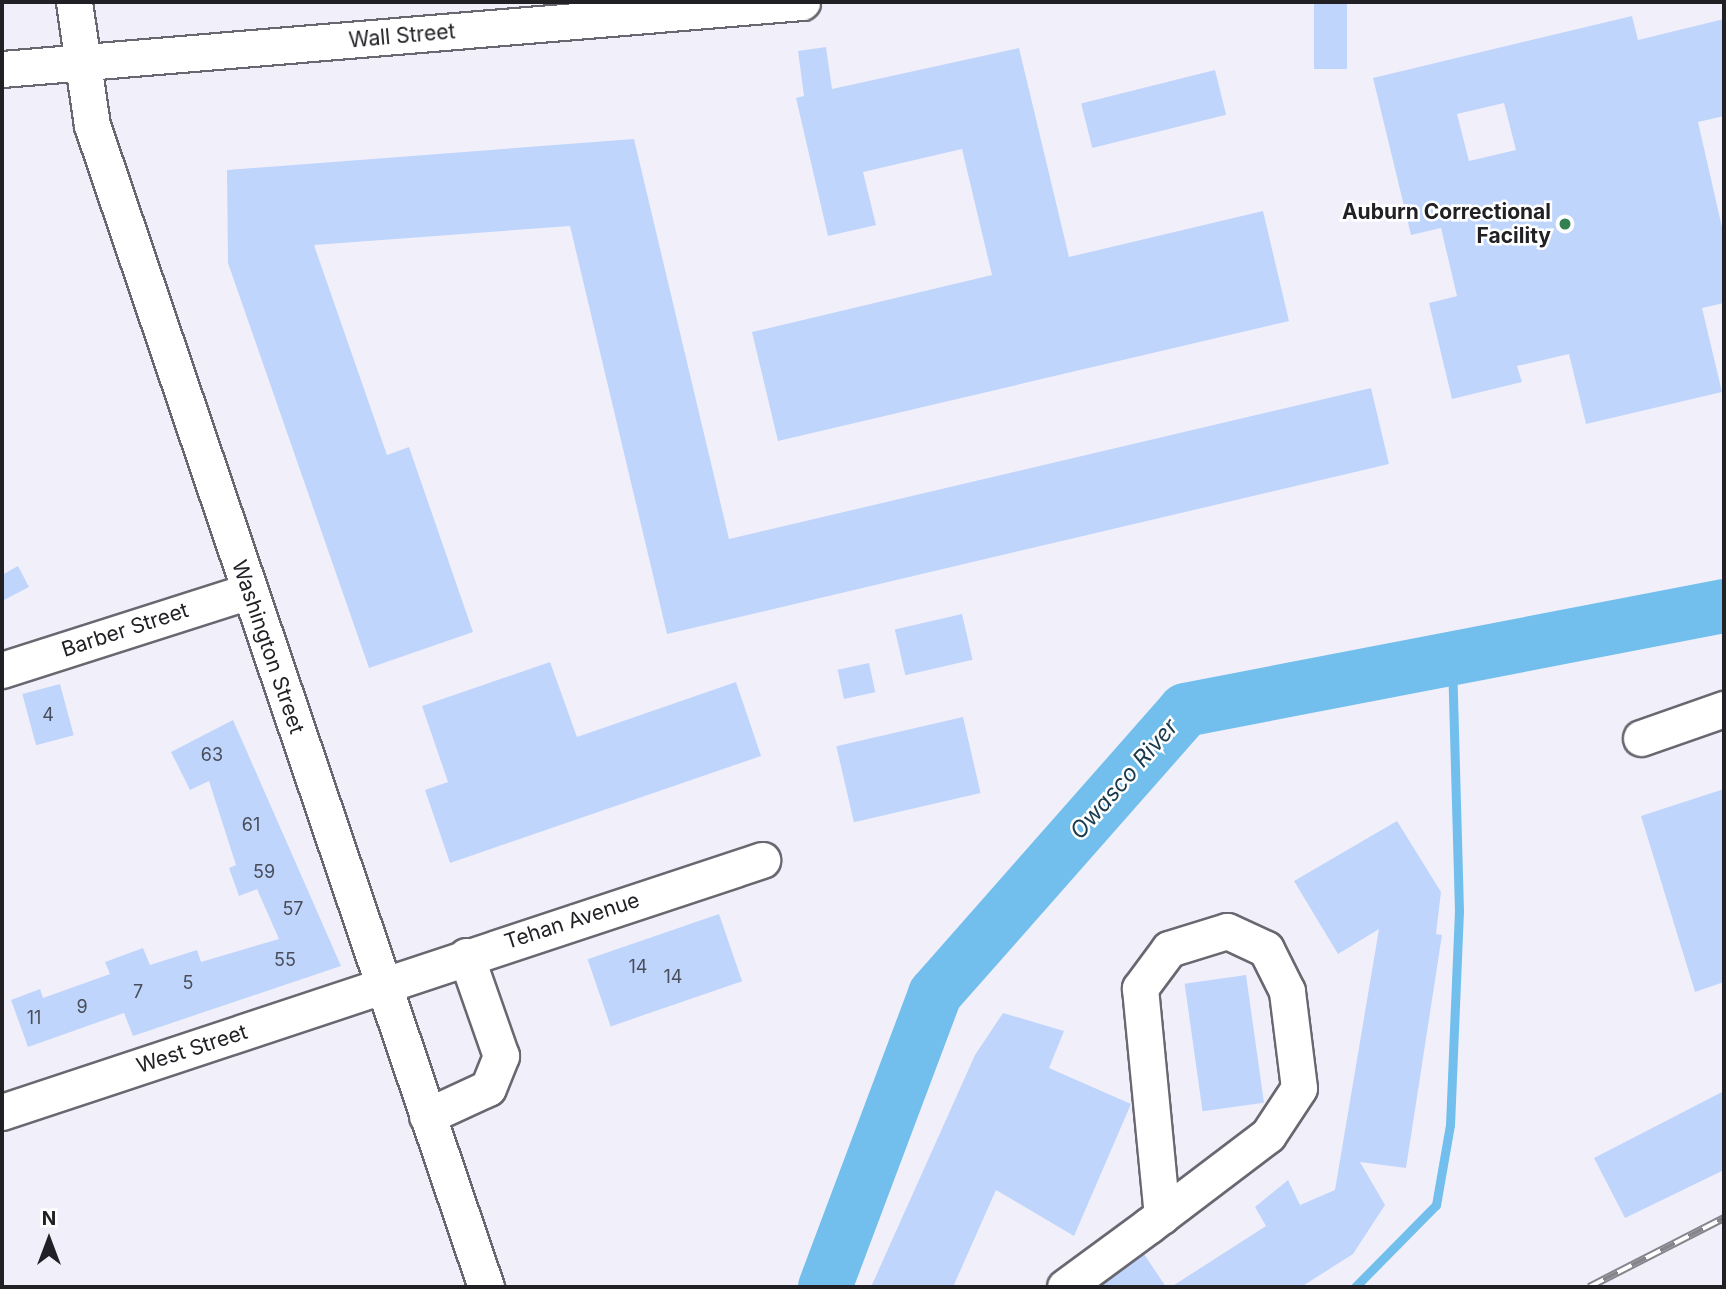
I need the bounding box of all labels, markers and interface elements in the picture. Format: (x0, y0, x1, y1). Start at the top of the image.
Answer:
street label: Wall Street (348, 19, 456, 53)
place label: Auburn Correctional Facility (1342, 199, 1551, 249)
marker: Auburn Correctional Facility (1557, 216, 1573, 232)
street label: Washington Street (226, 557, 310, 737)
street label: Barber Street (58, 598, 192, 662)
house number: 4 (42, 704, 54, 726)
water label: Owasco River (1064, 713, 1184, 845)
house number: 63 (201, 744, 223, 766)
house number: 61 (242, 814, 260, 836)
house number: 59 (253, 861, 275, 883)
street label: Tehan Avenue (501, 887, 643, 955)
house number: 57 (282, 898, 304, 920)
house number: 55 (274, 949, 296, 971)
house number: 14 (629, 956, 647, 978)
house number: 14 (664, 966, 682, 988)
house number: 5 (183, 972, 193, 994)
house number: 7 (133, 981, 143, 1003)
house number: 9 (76, 996, 88, 1018)
house number: 11 (27, 1007, 41, 1029)
street label: West Street (133, 1019, 251, 1079)
north arrow (14, 1205, 84, 1275)
text: N (42, 1207, 56, 1230)

